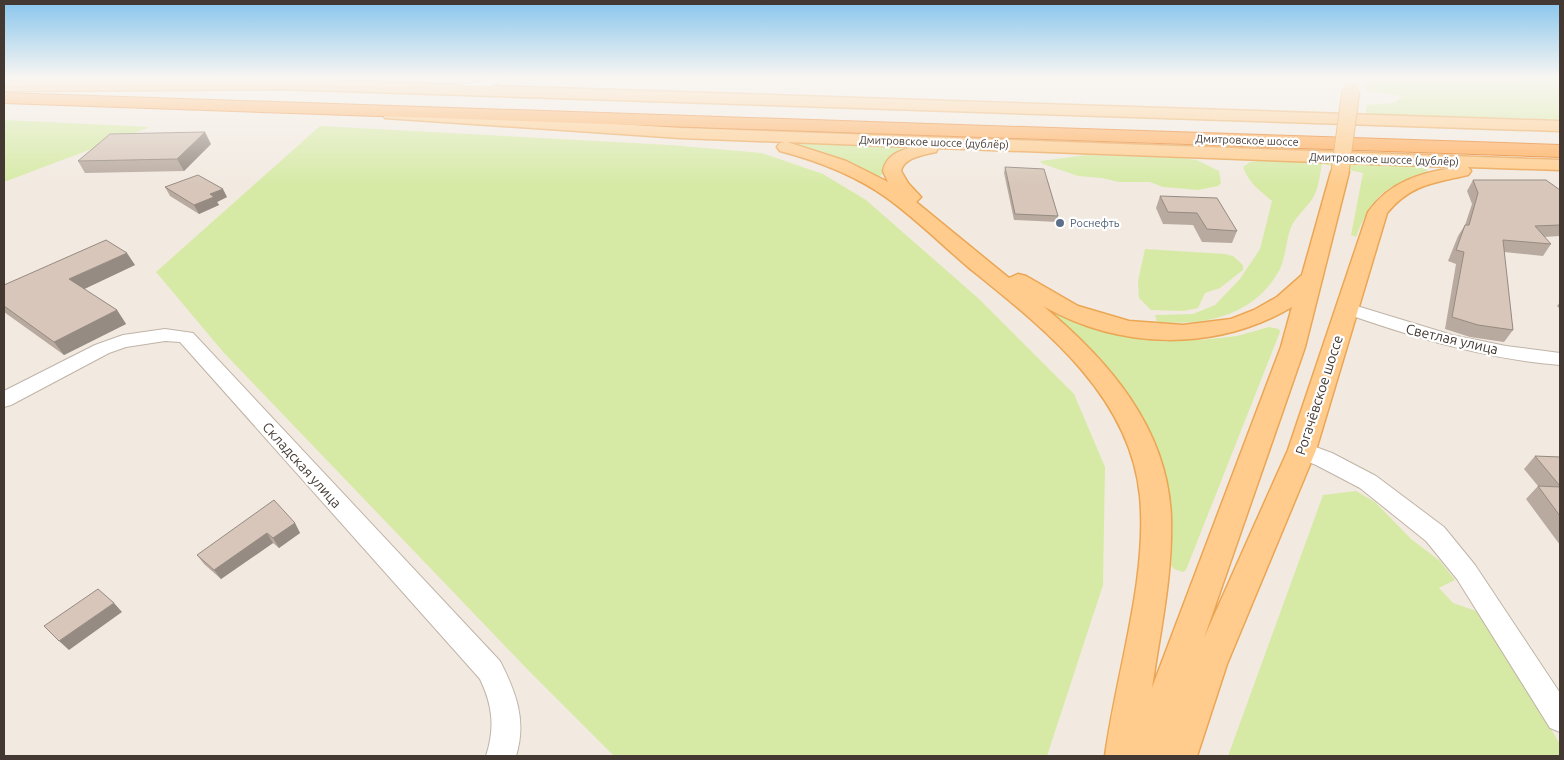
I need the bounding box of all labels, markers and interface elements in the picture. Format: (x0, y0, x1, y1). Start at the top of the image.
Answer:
street label: Дмитровское шоссе (1195, 132, 1299, 148)
street label: Дмитровское шоссе (дублёр) (859, 133, 1009, 152)
street label: Дмитровское шоссе (дублёр) (1309, 150, 1459, 169)
marker: Роснефть (1054, 217, 1066, 229)
place label: Роснефть (1070, 217, 1120, 229)
street label: Светлая улица (1404, 321, 1500, 357)
street label: Рогачёвское шоссе (1292, 333, 1346, 457)
street label: Складская улица (259, 419, 345, 511)

